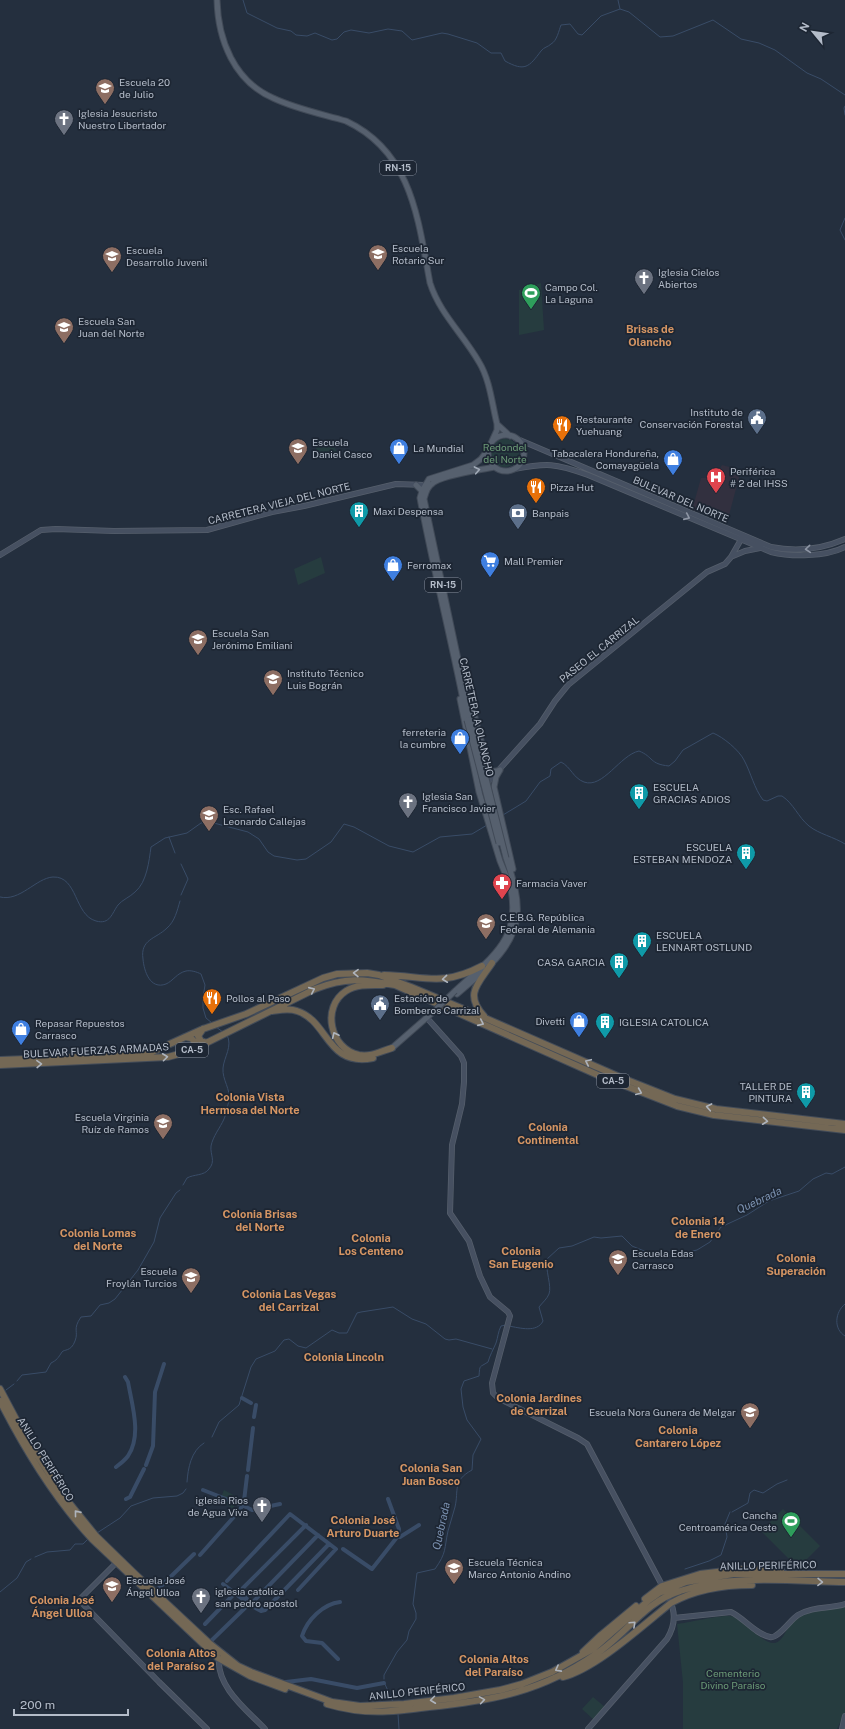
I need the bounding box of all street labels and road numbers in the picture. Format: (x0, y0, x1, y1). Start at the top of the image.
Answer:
road number: RN-15 (380, 161, 416, 175)
street label: BULEVAR DEL NORTE (631, 473, 731, 525)
street label: CARRETERA VIEJA DEL NORTE (207, 479, 351, 527)
road number: RN-15 (425, 578, 461, 592)
street label: PASEO EL CARRIZAL (557, 613, 642, 685)
street label: CARRETERA A OLANCHO (457, 656, 497, 778)
street label: BULEVAR FUERZAS ARMADAS (23, 1040, 170, 1060)
road number: CA-5 (176, 1043, 208, 1057)
road number: CA-5 (597, 1074, 629, 1088)
street label: ANILLO PERIFÉRICO (15, 1415, 77, 1503)
street label: ANILLO PERIFÉRICO (719, 1558, 817, 1572)
street label: ANILLO PERIFÉRICO (368, 1680, 466, 1702)

